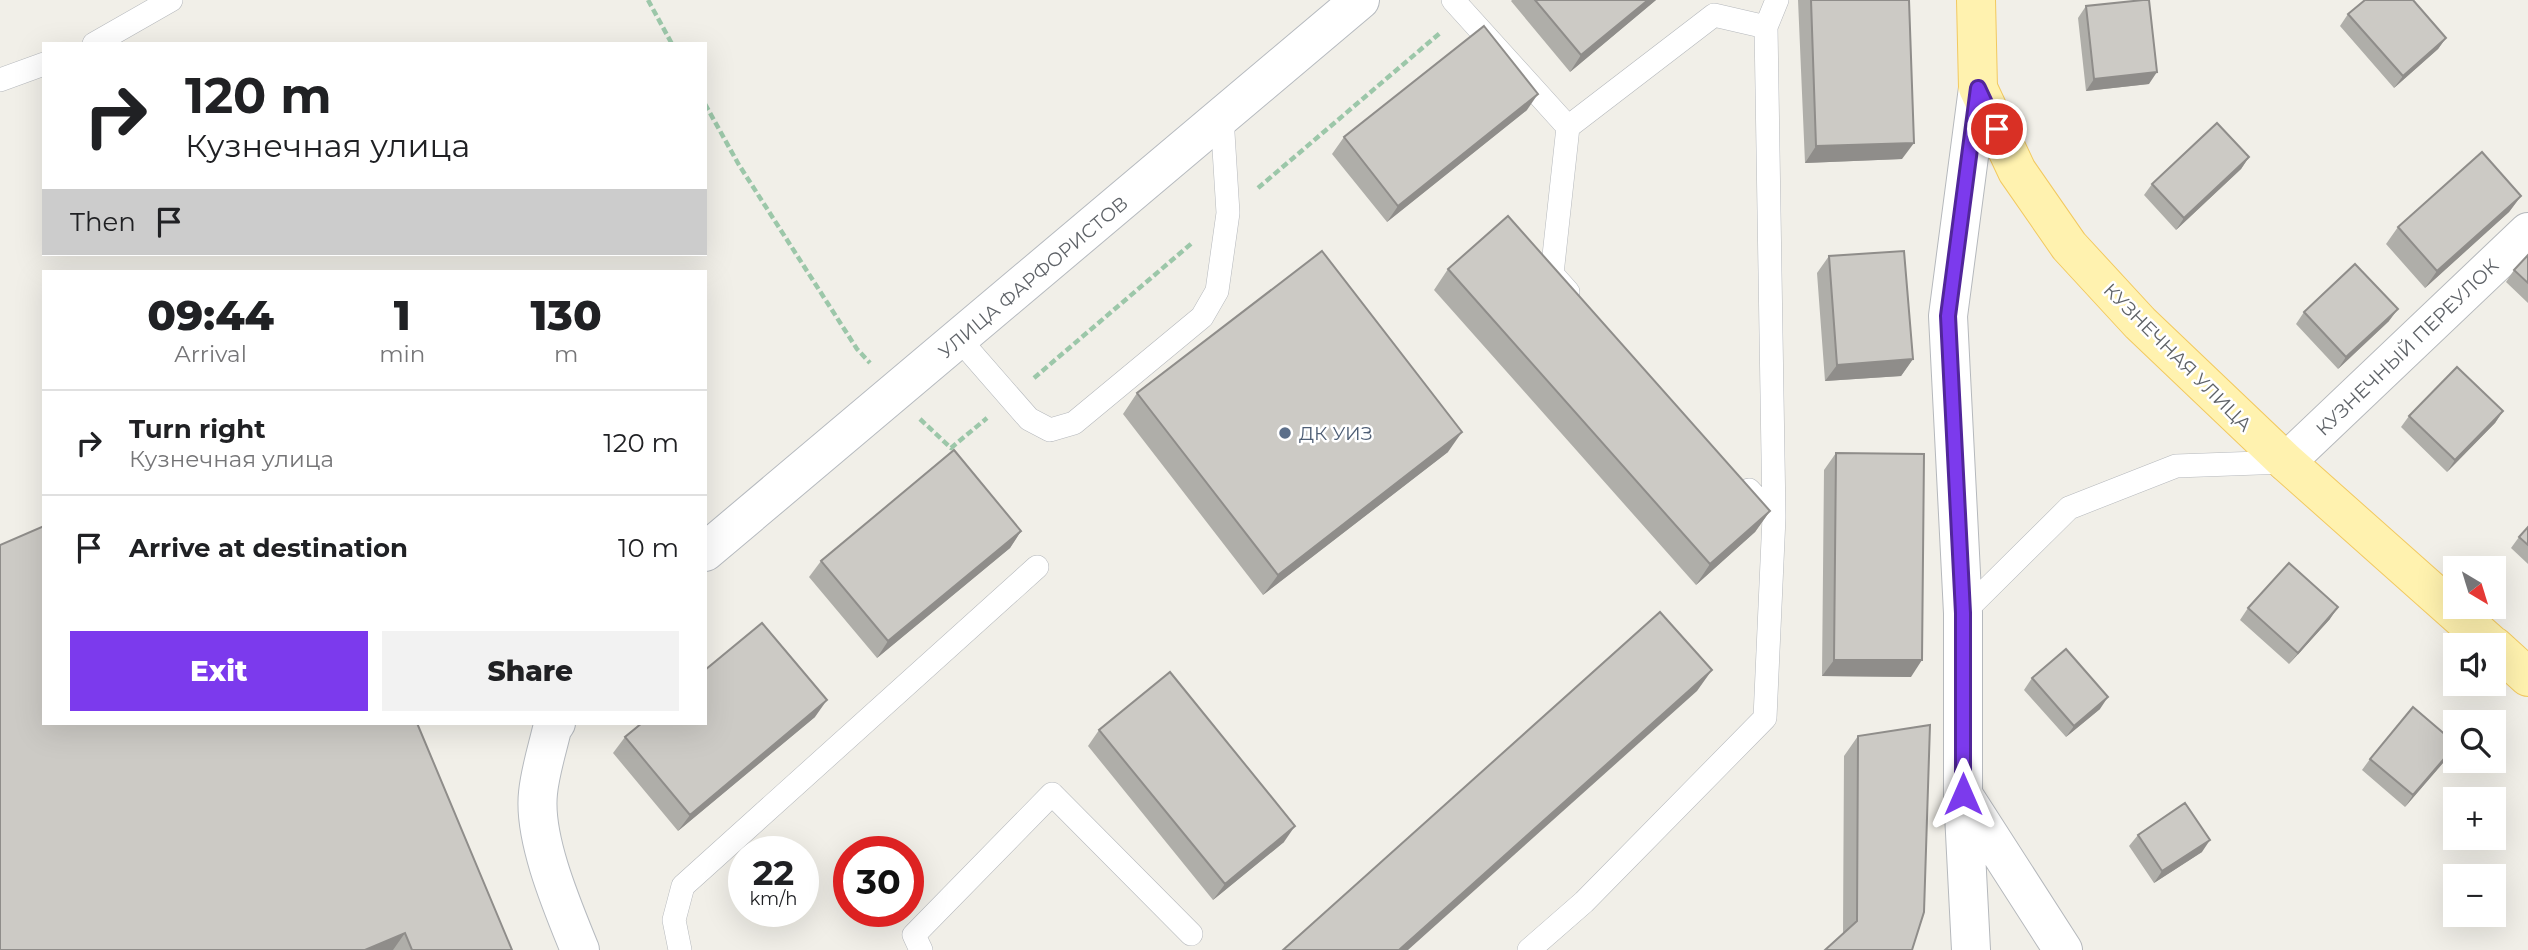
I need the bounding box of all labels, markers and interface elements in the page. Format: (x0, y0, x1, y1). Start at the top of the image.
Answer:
text: 120 m (185, 66, 332, 125)
icon: right (70, 70, 161, 161)
pin (1967, 99, 2027, 159)
icon: arrive (1978, 110, 2016, 148)
text: Кузнечная улица (185, 126, 470, 165)
street label: УЛИЦА ФАРФОРИСТОВ (934, 191, 1133, 363)
icon: arrive (150, 203, 188, 241)
text: Then (70, 206, 136, 238)
street label: КУЗНЕЧНЫЙ ПЕРЕУЛОК (2311, 254, 2503, 441)
street label: КУЗНЕЧНАЯ УЛИЦА (2099, 278, 2257, 436)
text: 09:44 (147, 289, 274, 341)
text: 1 (394, 289, 411, 341)
text: 130 (531, 289, 602, 341)
text: Arrival (174, 340, 247, 368)
text: min (379, 340, 425, 368)
text: m (554, 340, 578, 368)
text: Turn right (129, 413, 265, 445)
place label: ДК УИЗ (1299, 422, 1373, 445)
icon: right (70, 424, 108, 462)
marker: ДК УИЗ (1277, 425, 1293, 441)
text: 120 m (603, 427, 679, 459)
text: Кузнечная улица (129, 445, 334, 473)
icon: arrive (70, 529, 108, 567)
text: Arrive at destination (129, 532, 408, 564)
text: 10 m (618, 532, 679, 564)
north arrow (2443, 556, 2506, 620)
map controls (2443, 556, 2506, 927)
button: Exit (70, 631, 368, 711)
button: Share (382, 631, 679, 711)
button: sound (2443, 633, 2506, 696)
button: search (2443, 710, 2506, 773)
position arrow (1926, 757, 2000, 831)
button: + (2443, 787, 2506, 850)
speed limit sign: 30 (833, 836, 924, 927)
text: 22 (753, 851, 794, 894)
button: − (2443, 864, 2506, 927)
text: km/h (749, 888, 798, 910)

